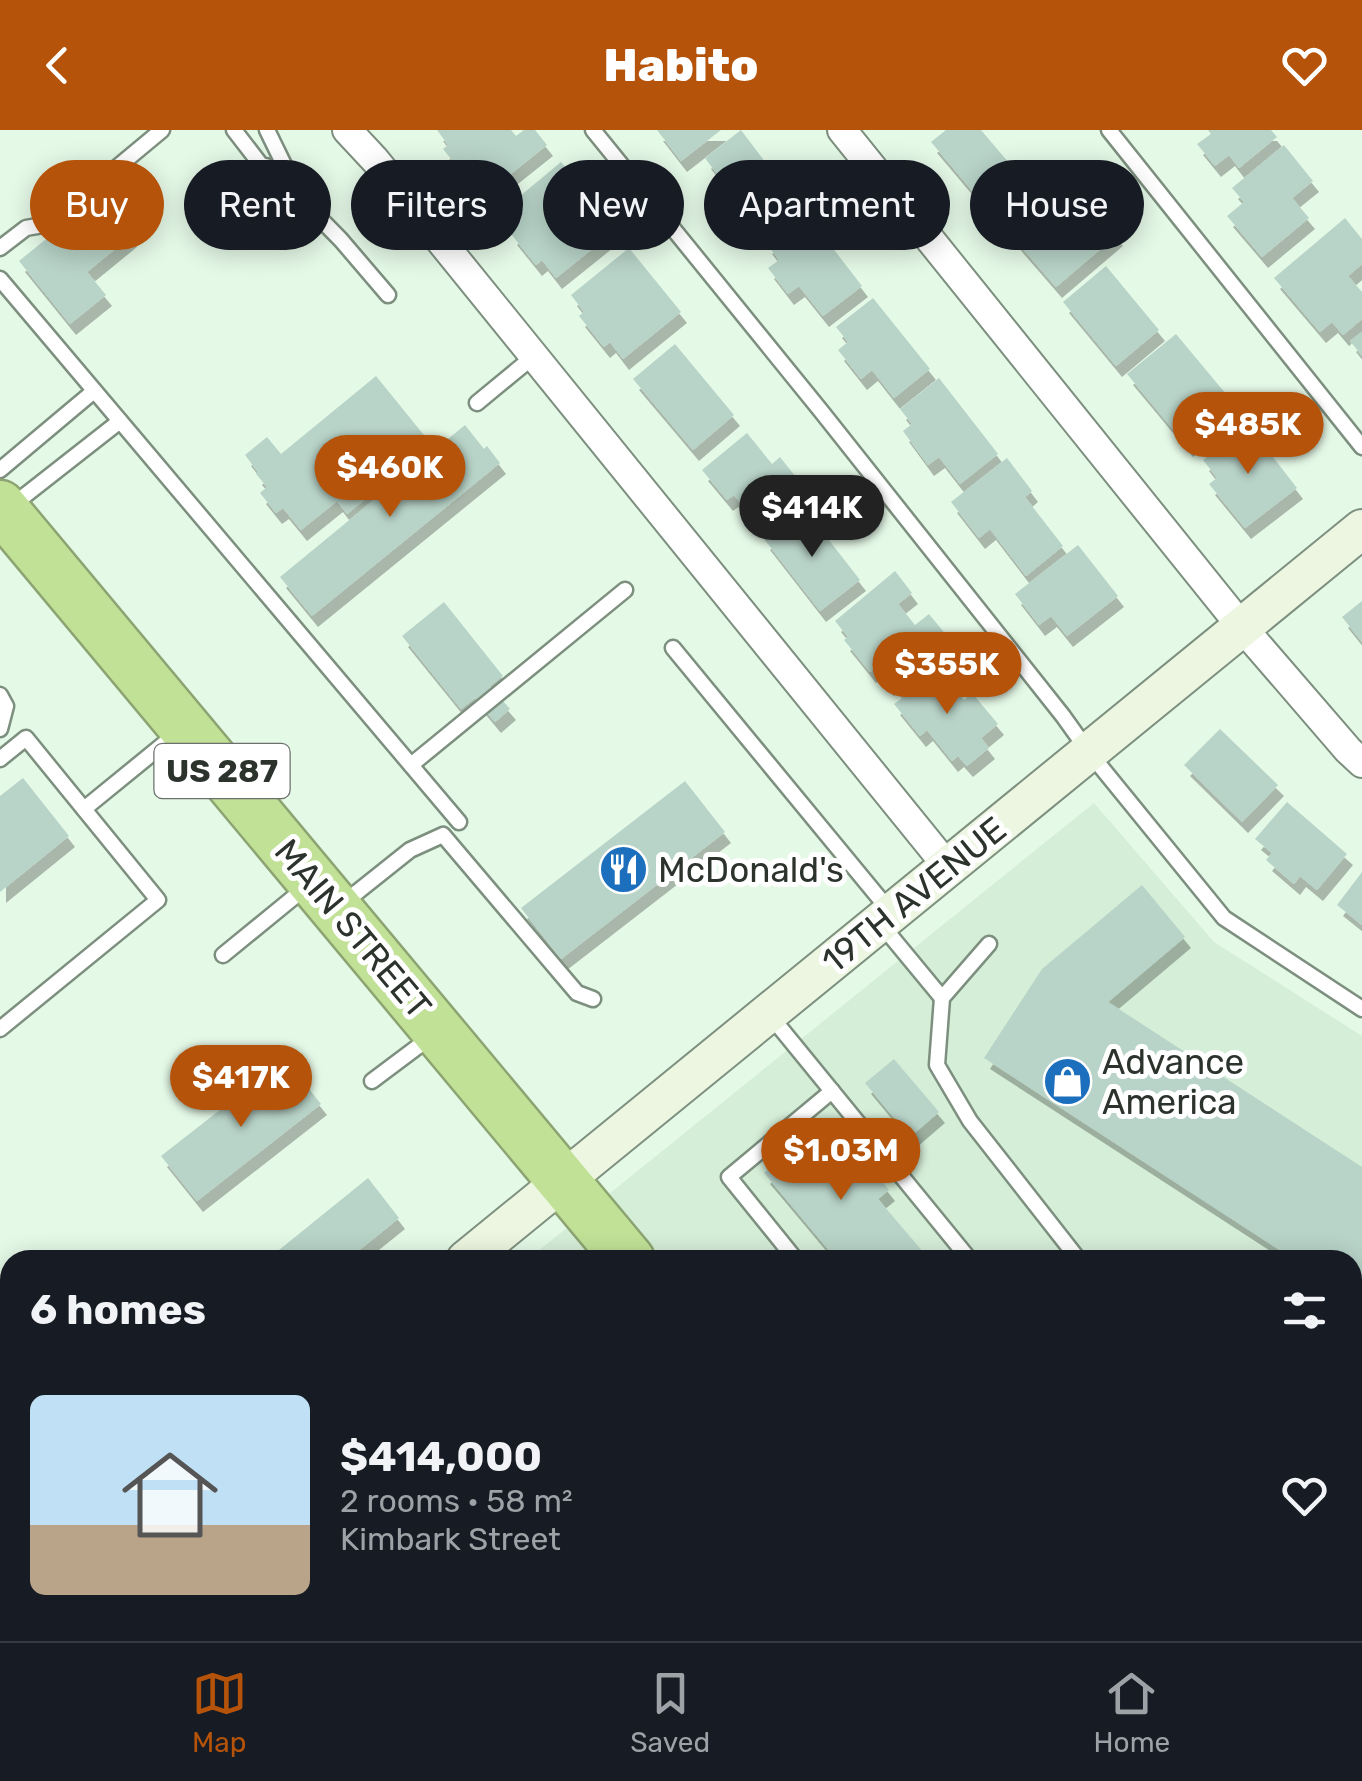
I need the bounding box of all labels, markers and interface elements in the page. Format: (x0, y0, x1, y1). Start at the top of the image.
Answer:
icon: back (30, 38, 85, 93)
icon: heart (1277, 38, 1332, 93)
text: Habito (604, 39, 758, 92)
chip: Buy (30, 160, 164, 250)
chip: Rent (184, 160, 331, 250)
chip: Filters (351, 160, 523, 250)
chip: New (543, 160, 684, 250)
chip: Apartment (704, 160, 950, 250)
chip: House (970, 160, 1144, 250)
pin: $485K (1178, 392, 1318, 477)
text: $485K (1195, 405, 1301, 443)
pin: $460K (320, 435, 460, 520)
text: $460K (336, 448, 444, 486)
pin: $414K (742, 475, 882, 560)
text: $414K (761, 488, 863, 526)
pin: $355K (877, 632, 1017, 717)
text: $355K (894, 645, 1000, 683)
road number: US 287 (154, 744, 290, 798)
street label: 19TH AVENUE (814, 808, 1014, 982)
street label: MAIN STREET (266, 831, 440, 1027)
restaurant icon: McDonald's (597, 844, 649, 896)
place label: McDonald's (658, 849, 844, 891)
place label: Advance America (1102, 1041, 1244, 1123)
pin: $417K (171, 1045, 311, 1130)
shop icon: Advance America (1041, 1056, 1093, 1108)
text: $417K (192, 1058, 290, 1096)
pin: $1.03M (760, 1118, 922, 1203)
text: $1.03M (783, 1131, 899, 1169)
icon: filters (1277, 1283, 1332, 1338)
text: 6 homes (30, 1285, 206, 1335)
text: $414,000 (340, 1432, 542, 1482)
icon: home (110, 1435, 230, 1555)
icon: heart (1277, 1468, 1332, 1523)
text: 2 rooms · 58 m² (340, 1482, 573, 1520)
text: Kimbark Street (340, 1520, 561, 1558)
tab: Map (192, 1666, 247, 1759)
tab: Saved (630, 1666, 710, 1759)
tab: Home (1094, 1666, 1170, 1759)

